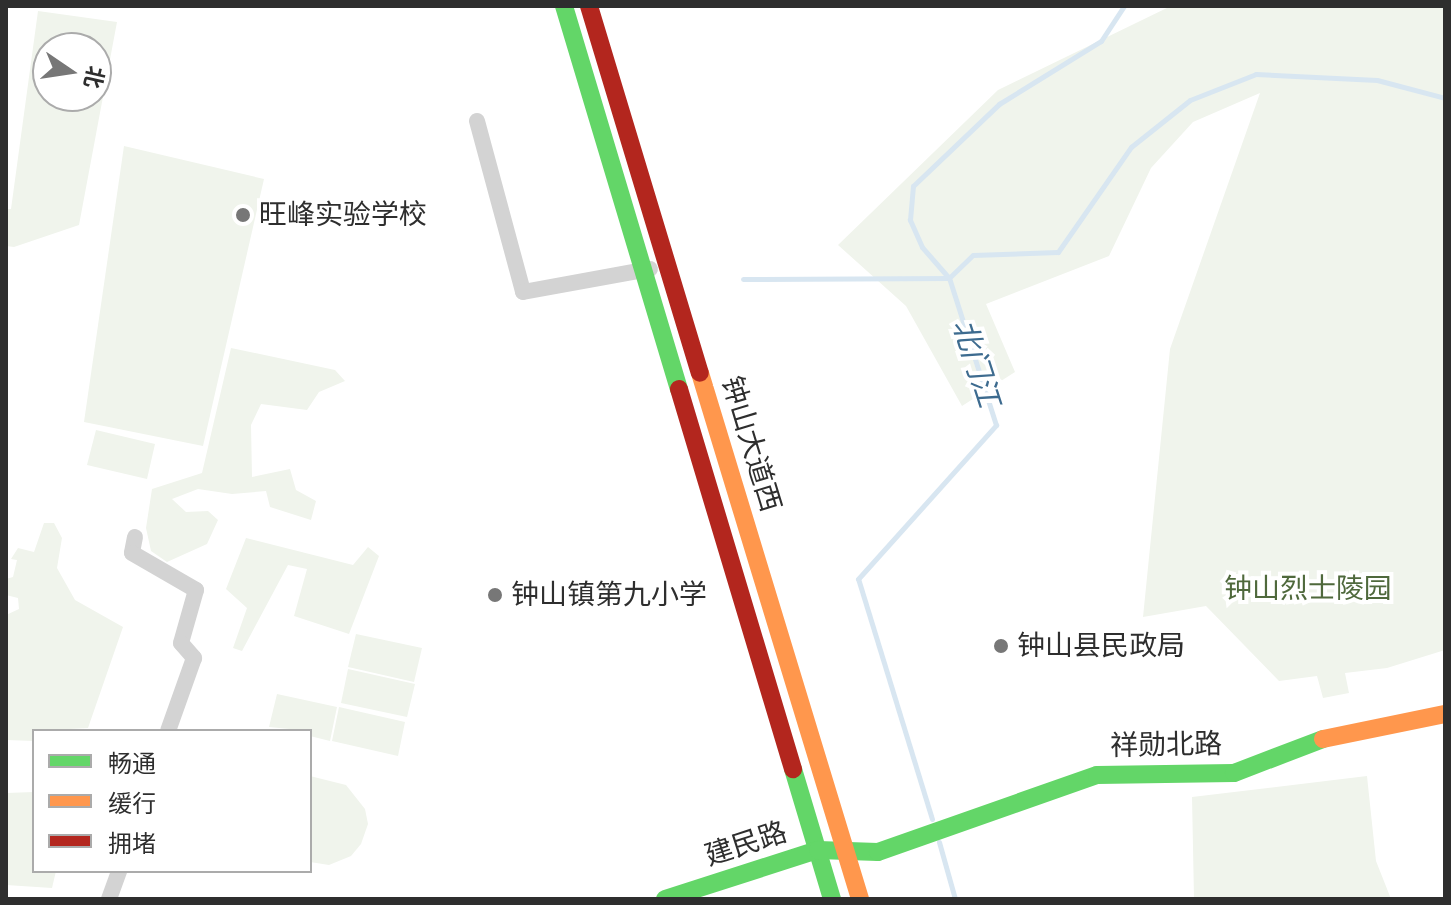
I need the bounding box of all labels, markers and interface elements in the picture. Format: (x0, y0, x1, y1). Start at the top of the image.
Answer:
north arrow (32, 32, 112, 112)
text: 北 (79, 64, 109, 91)
place label: 旺峰实验学校 (259, 198, 427, 232)
marker: 旺峰实验学校 (234, 206, 252, 224)
water label: 北门江 (945, 315, 1007, 411)
street label: 钟山大道西 (714, 372, 788, 516)
park label: 钟山烈士陵园 (1224, 572, 1392, 606)
place label: 钟山镇第九小学 (511, 578, 707, 612)
marker: 钟山镇第九小学 (486, 586, 504, 604)
place label: 钟山县民政局 (1017, 629, 1185, 663)
marker: 钟山县民政局 (992, 637, 1010, 655)
street label: 祥勋北路 (1110, 727, 1222, 763)
legend (32, 729, 312, 873)
text: 畅通 (108, 750, 156, 778)
text: 缓行 (108, 790, 156, 818)
street label: 建民路 (701, 815, 791, 873)
text: 拥堵 (108, 830, 156, 858)

